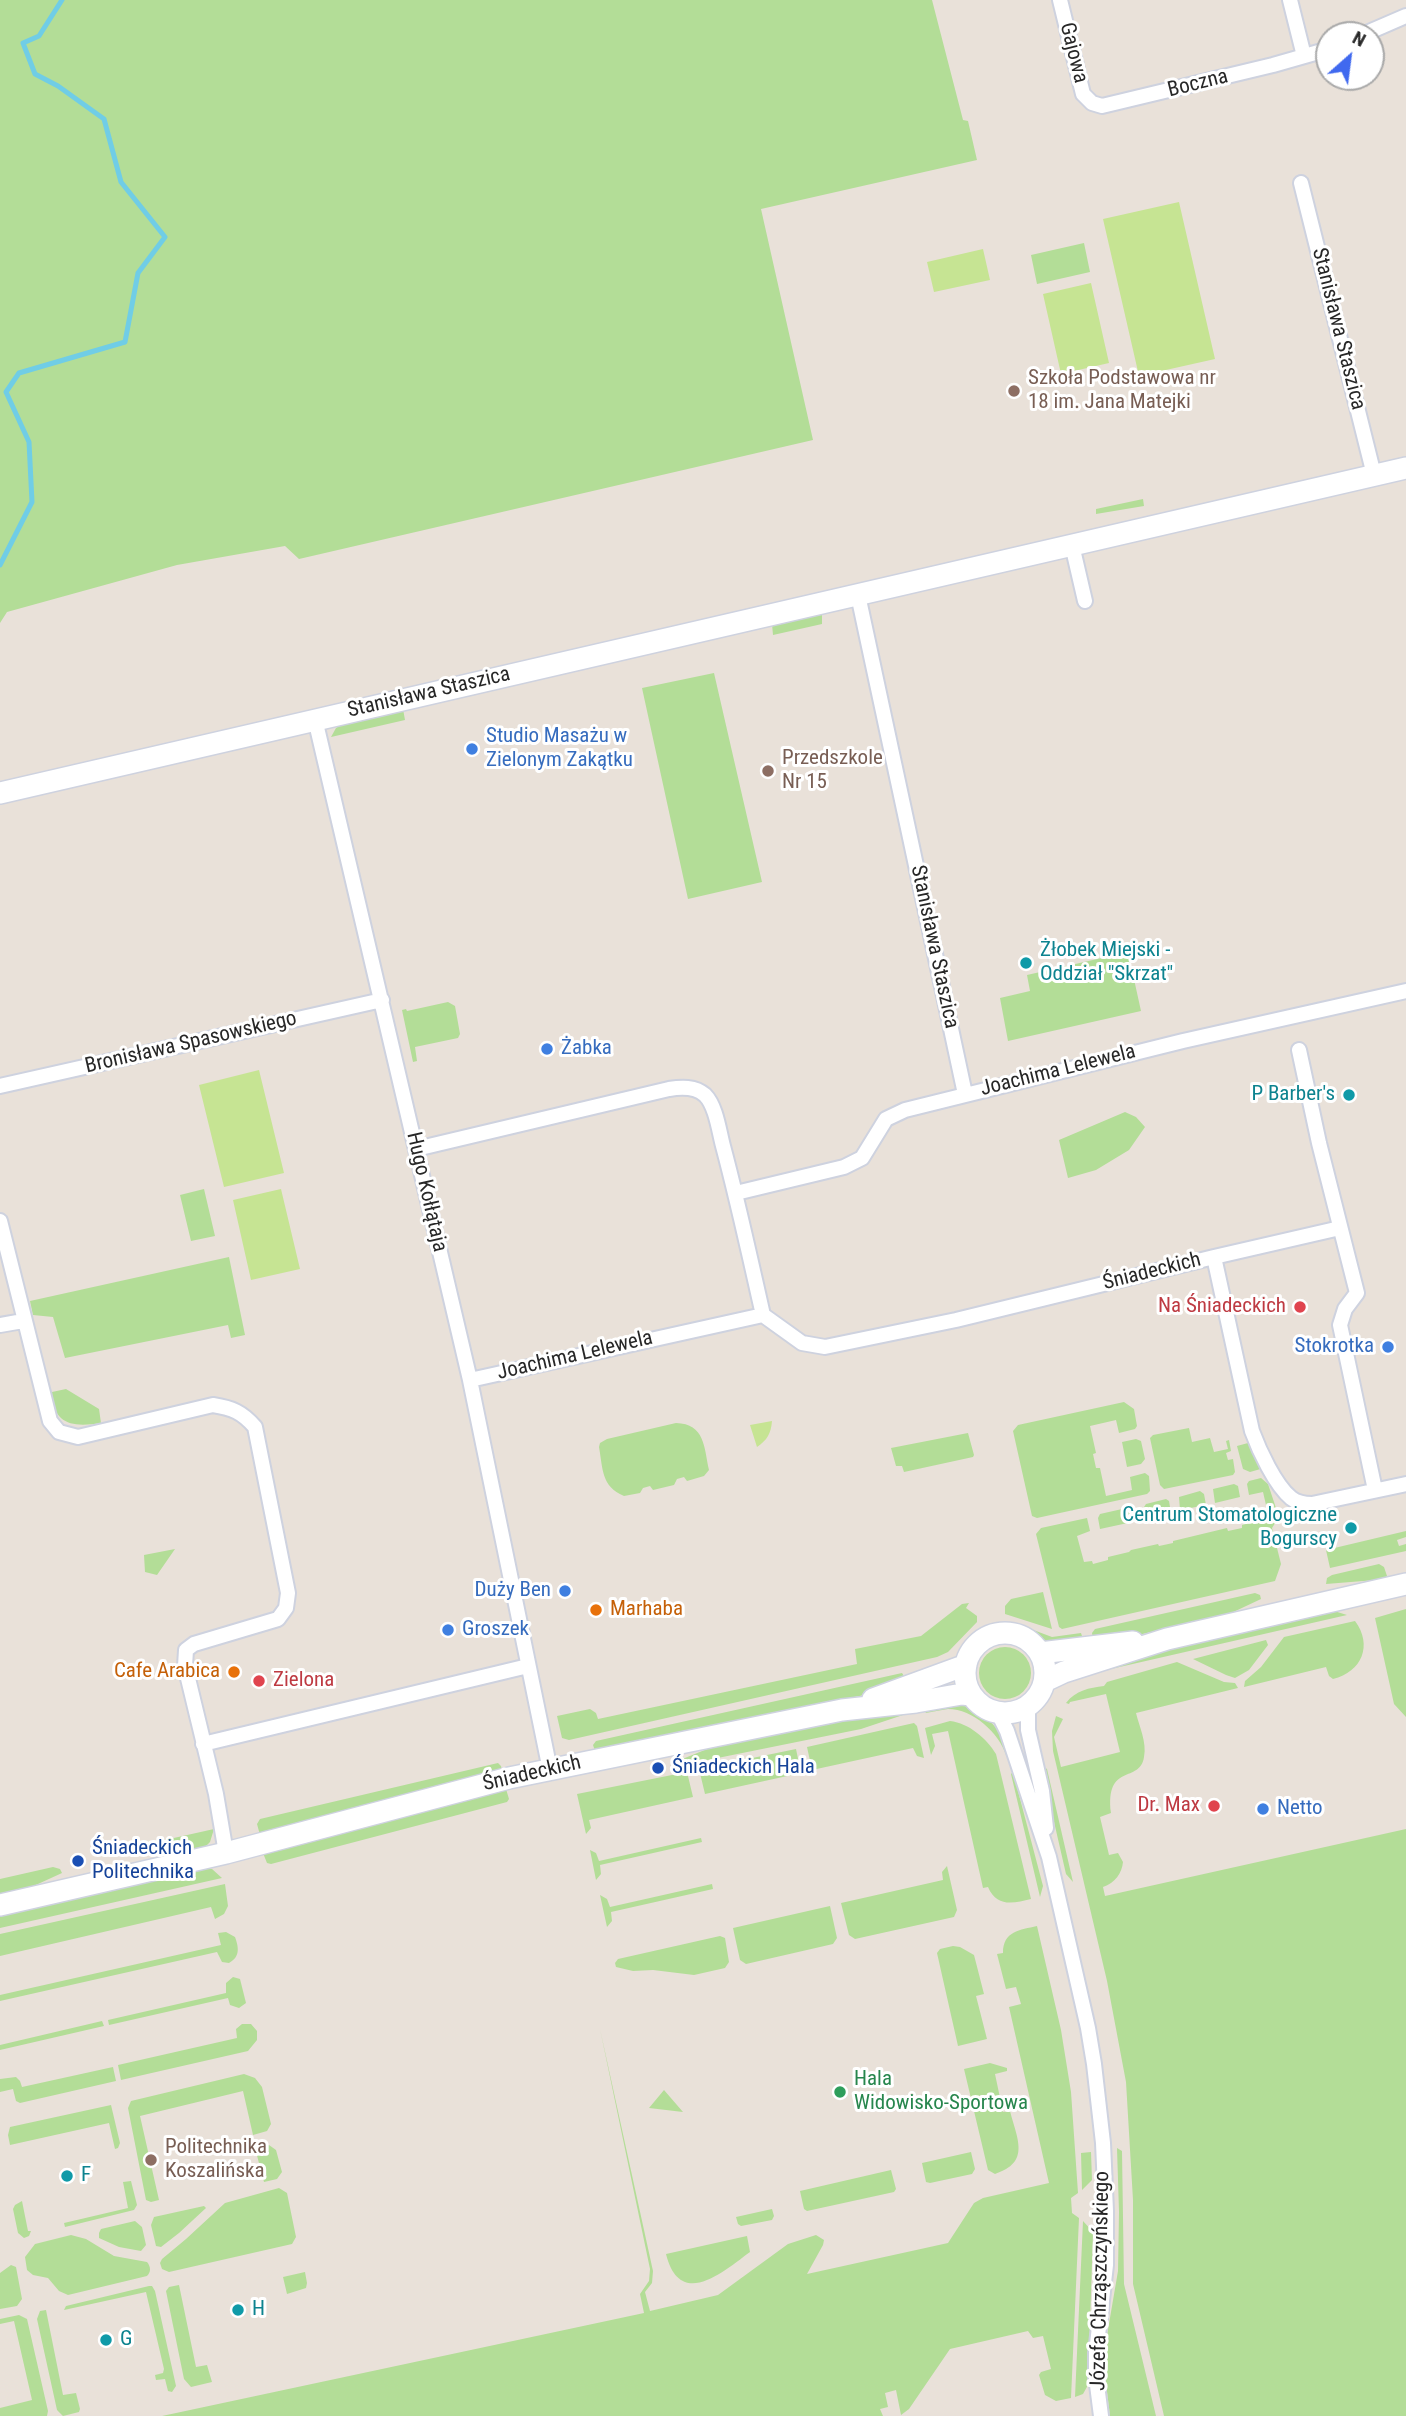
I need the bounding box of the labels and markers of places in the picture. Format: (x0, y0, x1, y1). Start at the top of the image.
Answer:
place label: Szkoła Podstawowa nr 18 im. Jana Matejki (1028, 366, 1216, 416)
marker: Szkoła Podstawowa nr 18 im. Jana Matejki (1006, 383, 1022, 399)
place label: Studio Masażu w Zielonym Zakątku (486, 724, 633, 774)
marker: Studio Masażu w Zielonym Zakątku (464, 741, 480, 757)
place label: Przedszkole Nr 15 (782, 746, 883, 796)
marker: Przedszkole Nr 15 (760, 763, 776, 779)
place label: Żłobek Miejski - Oddział "Skrzat" (1040, 938, 1173, 988)
marker: Żłobek Miejski - Oddział "Skrzat" (1018, 955, 1034, 971)
place label: Żabka (561, 1036, 612, 1062)
marker: Żabka (539, 1041, 555, 1057)
place label: P Barber's (1251, 1082, 1335, 1108)
marker: P Barber's (1341, 1087, 1357, 1103)
place label: Na Śniadeckich (1158, 1294, 1286, 1320)
marker: Na Śniadeckich (1292, 1299, 1308, 1315)
place label: Stokrotka (1295, 1334, 1374, 1360)
marker: Stokrotka (1380, 1339, 1396, 1355)
place label: Centrum Stomatologiczne Bogurscy (1122, 1503, 1337, 1553)
marker: Centrum Stomatologiczne Bogurscy (1343, 1520, 1359, 1536)
place label: Duży Ben (475, 1578, 551, 1604)
marker: Duży Ben (557, 1583, 573, 1599)
place label: Marhaba (610, 1597, 683, 1623)
marker: Marhaba (588, 1602, 604, 1618)
place label: Groszek (462, 1617, 529, 1643)
marker: Groszek (440, 1622, 456, 1638)
place label: Cafe Arabica (114, 1659, 220, 1685)
marker: Cafe Arabica (226, 1664, 242, 1680)
place label: Zielona (273, 1668, 334, 1694)
marker: Zielona (251, 1673, 267, 1689)
place label: Śniadeckich Hala (672, 1755, 815, 1781)
marker: Śniadeckich Hala (650, 1760, 666, 1776)
place label: Dr. Max (1137, 1793, 1200, 1819)
place label: Netto (1277, 1796, 1323, 1822)
marker: Dr. Max (1206, 1798, 1222, 1814)
marker: Netto (1255, 1801, 1271, 1817)
place label: Śniadeckich Politechnika (92, 1836, 194, 1886)
marker: Śniadeckich Politechnika (70, 1853, 86, 1869)
place label: Hala Widowisko-Sportowa (854, 2067, 1028, 2117)
marker: Hala Widowisko-Sportowa (832, 2084, 848, 2100)
place label: Politechnika Koszalińska (165, 2135, 267, 2185)
marker: Politechnika Koszalińska (143, 2152, 159, 2168)
place label: F (81, 2163, 91, 2189)
marker: F (59, 2168, 75, 2184)
place label: H (252, 2297, 265, 2323)
marker: H (230, 2302, 246, 2318)
place label: G (120, 2327, 132, 2353)
marker: G (98, 2332, 114, 2348)

